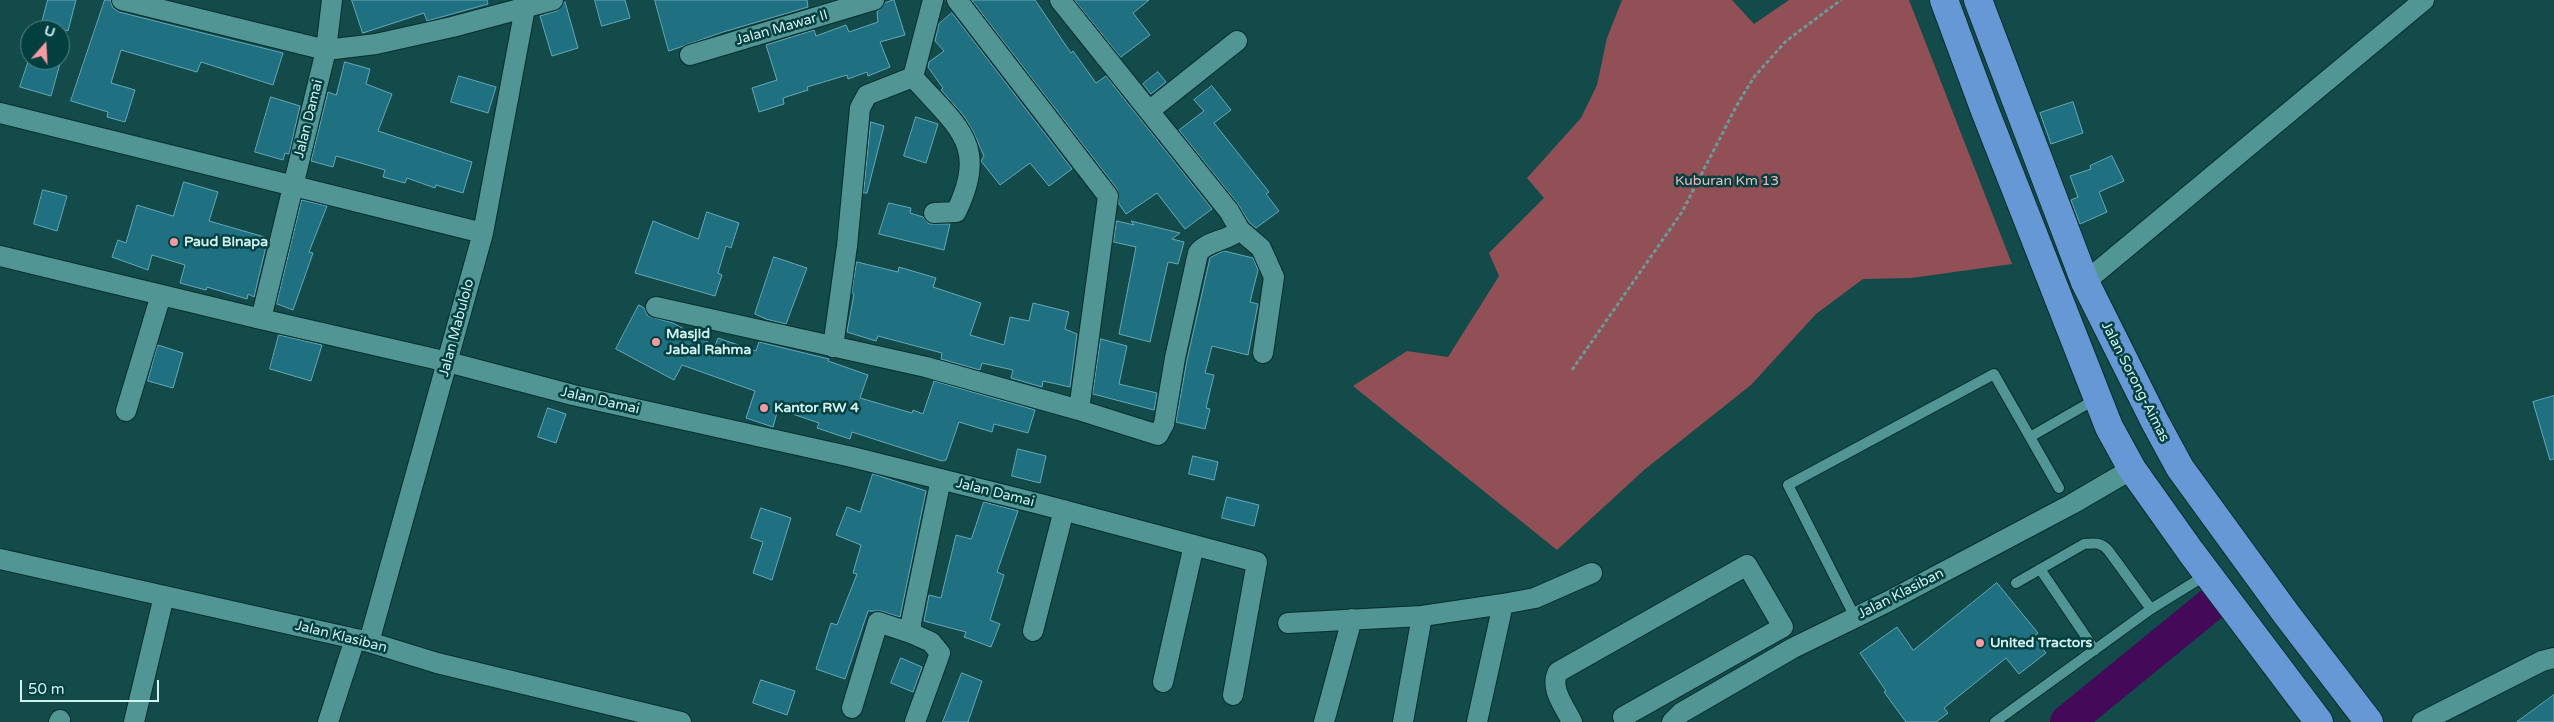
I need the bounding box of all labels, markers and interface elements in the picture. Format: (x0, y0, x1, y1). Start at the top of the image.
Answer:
street label: Jalan Mawar II (734, 7, 830, 49)
north arrow (20, 20, 70, 70)
text: U (42, 22, 58, 41)
street label: Jalan Damai (291, 78, 327, 160)
park label: Kuburan Km 13 (1675, 173, 1779, 189)
place label: Paud Binapa (184, 234, 268, 250)
marker: Paud Binapa (168, 236, 180, 248)
street label: Jalan Mabulolo (436, 277, 478, 379)
street label: Jalan Sorong-Aimas (2097, 319, 2173, 445)
place label: Masjid Jabal Rahma (666, 326, 751, 358)
marker: Masjid Jabal Rahma (650, 336, 662, 348)
street label: Jalan Damai (559, 384, 641, 418)
place label: Kantor RW 4 (774, 400, 859, 416)
marker: Kantor RW 4 (758, 402, 770, 414)
street label: Jalan Damai (954, 475, 1036, 511)
street label: Jalan Klasiban (1855, 565, 1947, 623)
street label: Jalan Klasiban (293, 617, 389, 657)
place label: United Tractors (1990, 635, 2092, 651)
marker: United Tractors (1974, 637, 1986, 649)
scale bar (22, 670, 161, 702)
text: 50 m (28, 680, 65, 698)

